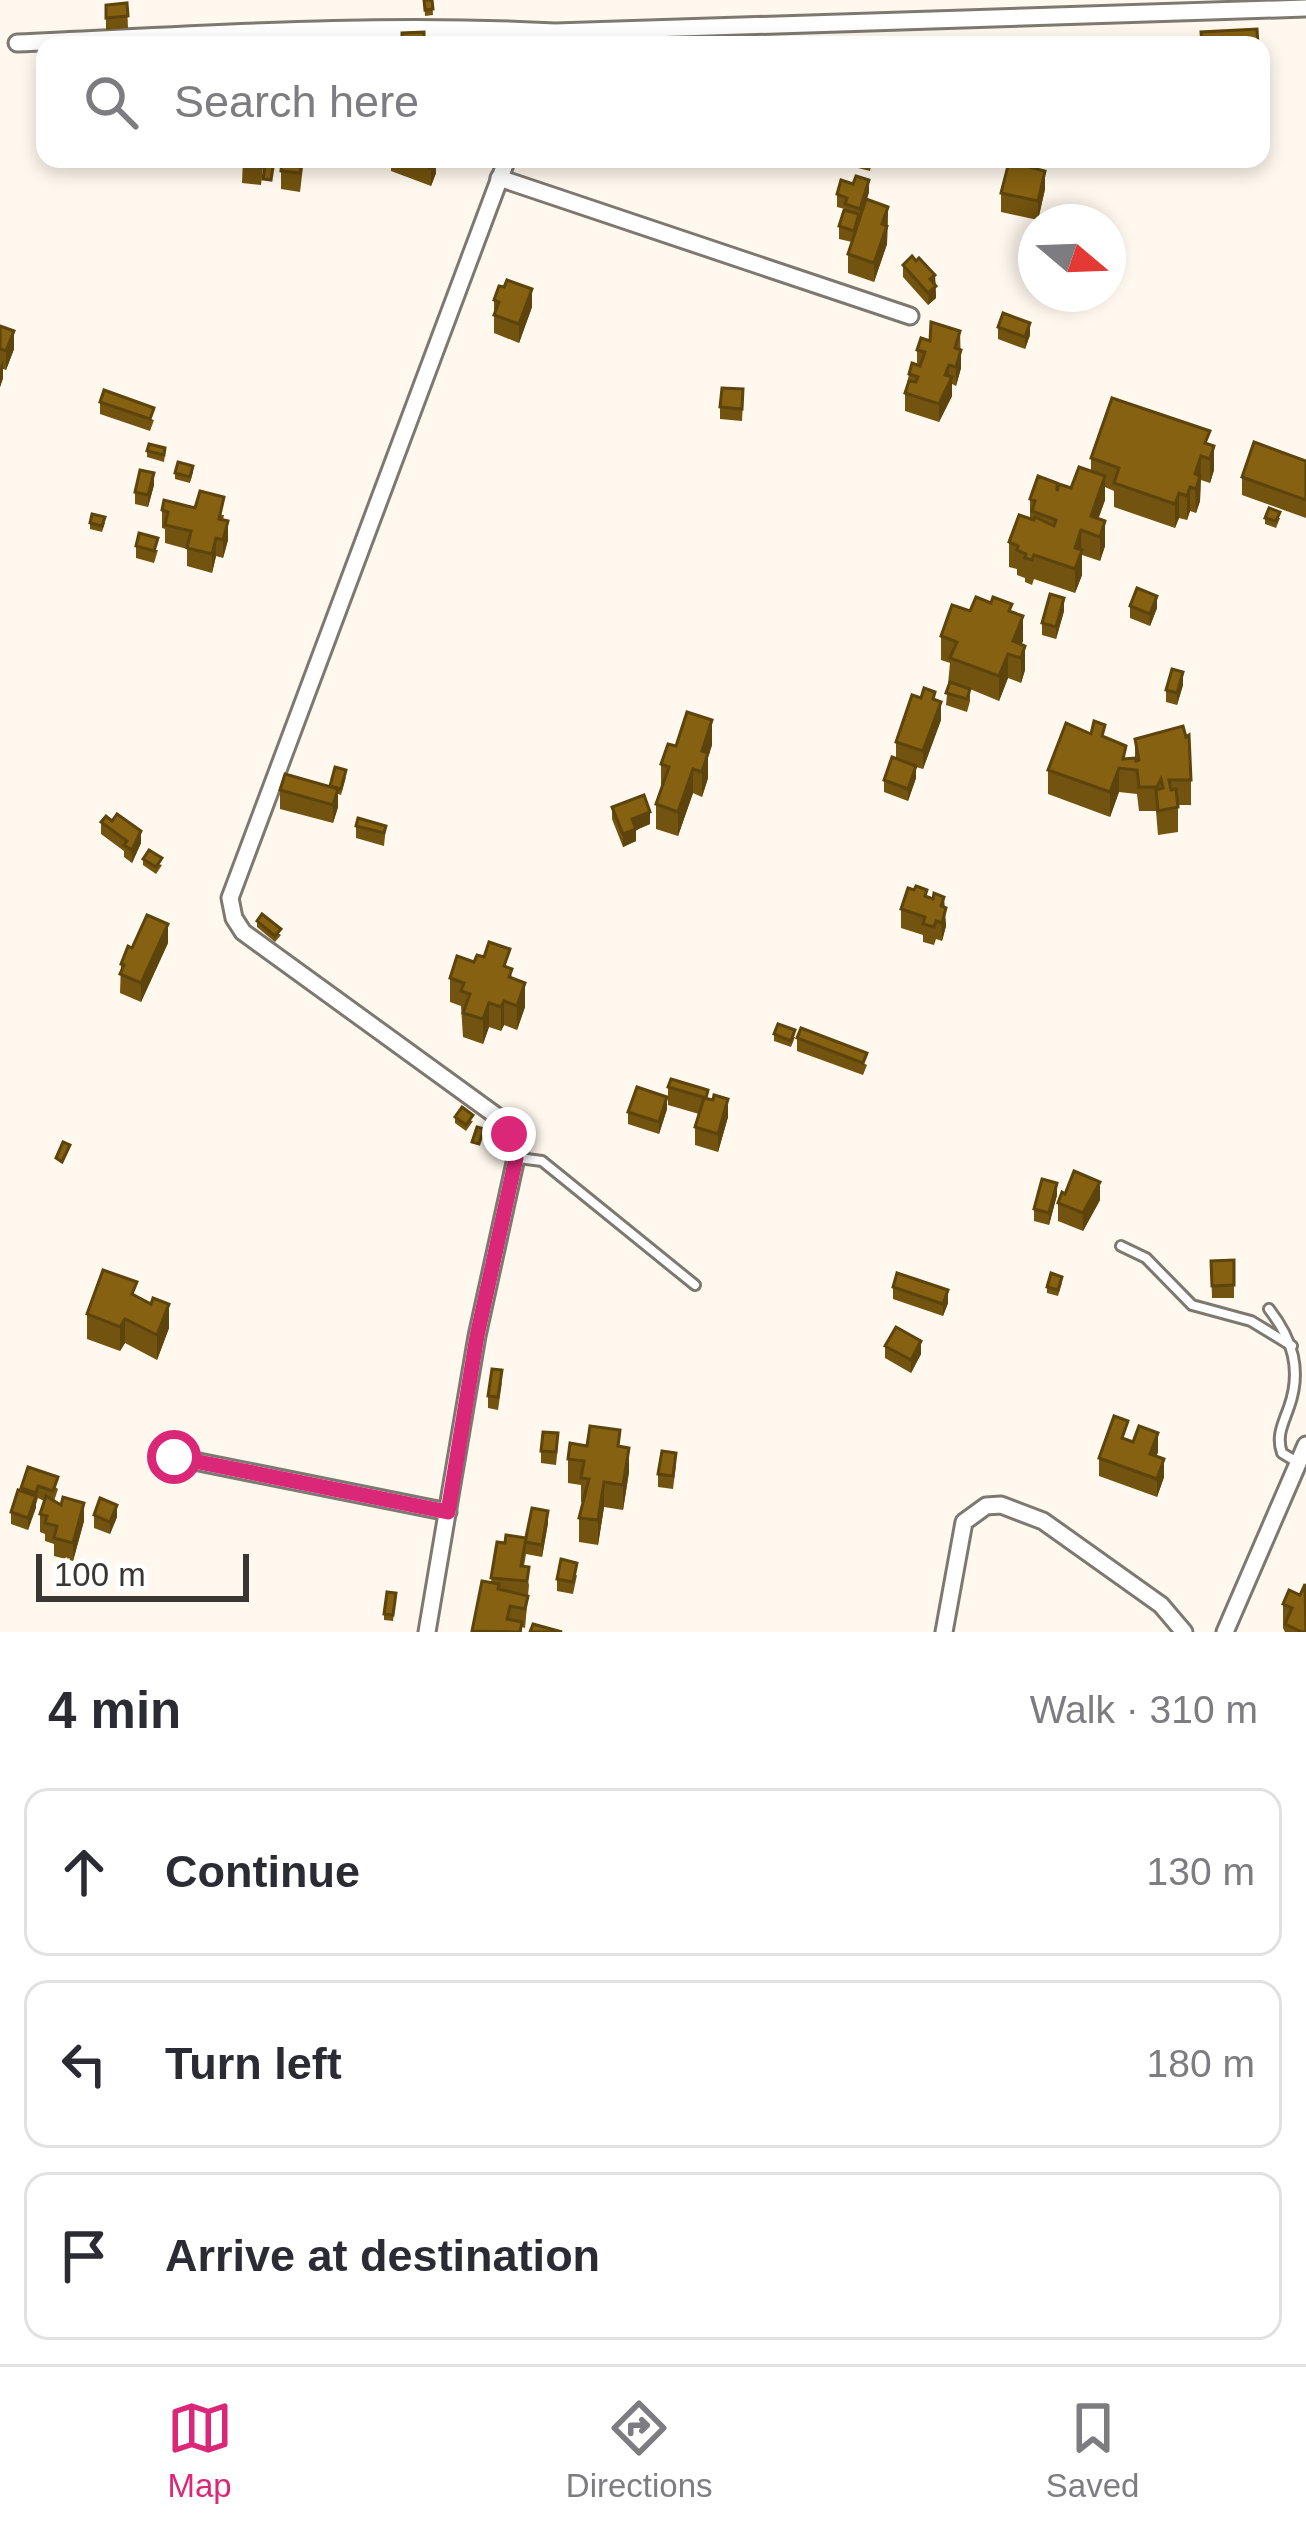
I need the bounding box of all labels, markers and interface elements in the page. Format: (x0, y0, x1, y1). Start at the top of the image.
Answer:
search box (36, 36, 1270, 168)
icon: search (78, 69, 144, 135)
text: Search here (174, 76, 419, 127)
north arrow (1018, 204, 1126, 312)
route end (482, 1107, 536, 1161)
route start (147, 1430, 201, 1484)
scale bar (36, 1548, 249, 1601)
text: 100 m (54, 1556, 146, 1593)
text: 4 min (48, 1682, 181, 1739)
text: Walk · 310 m (1030, 1688, 1258, 1731)
icon: ahead (51, 1839, 117, 1905)
text: Continue (165, 1846, 360, 1897)
text: 130 m (1147, 1850, 1255, 1893)
icon: left (51, 2031, 117, 2097)
text: Turn left (165, 2038, 342, 2089)
text: 180 m (1147, 2042, 1255, 2085)
icon: arrive (51, 2223, 117, 2289)
text: Arrive at destination (165, 2230, 600, 2281)
tab: Map (167, 2395, 233, 2505)
tab: Directions (566, 2395, 713, 2505)
tab: Saved (1046, 2395, 1139, 2505)

